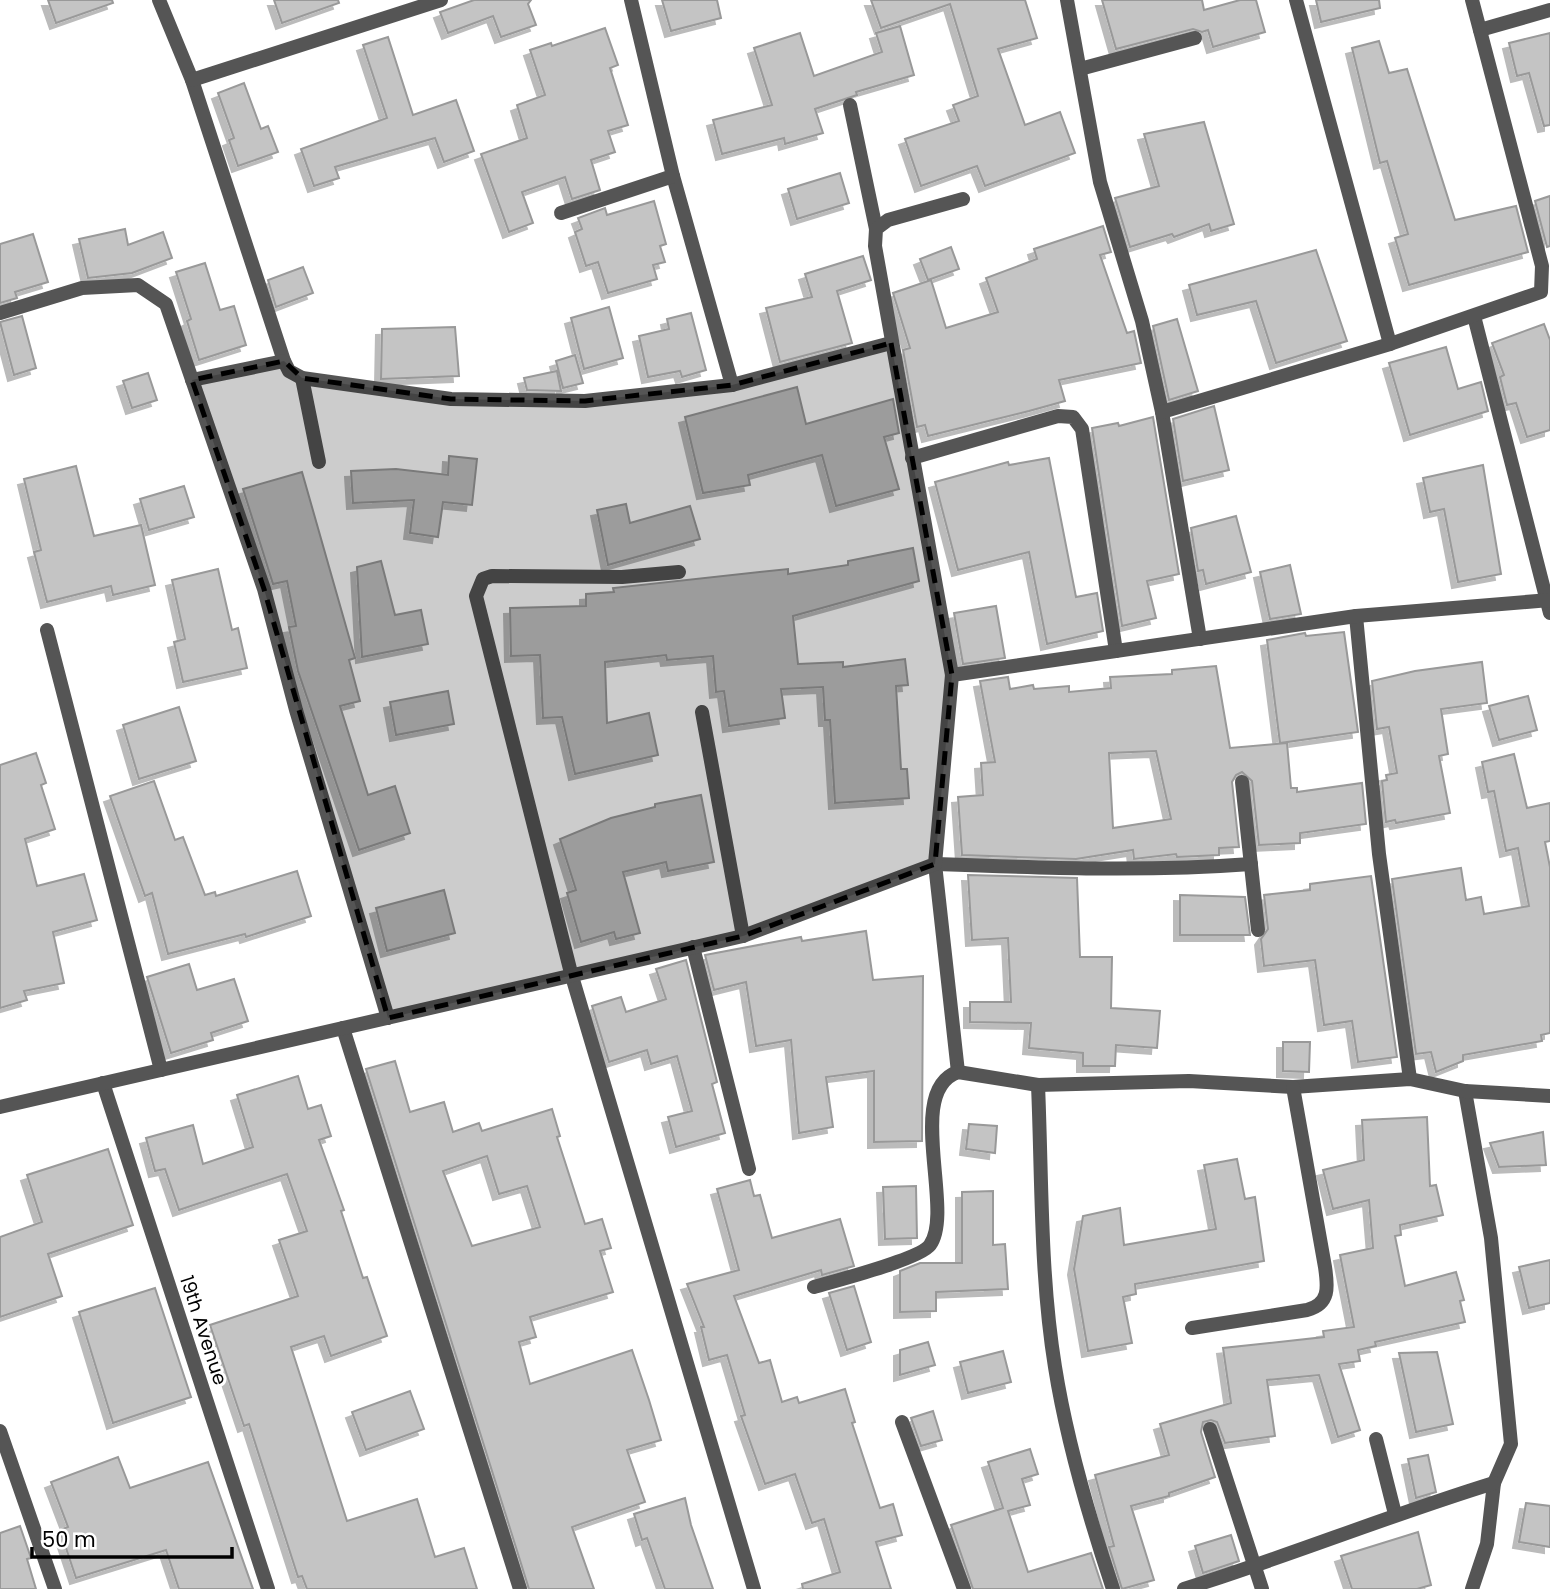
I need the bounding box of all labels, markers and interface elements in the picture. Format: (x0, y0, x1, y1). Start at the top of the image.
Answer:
street label: 19th Avenue (173, 1272, 234, 1388)
scale bar (32, 1516, 231, 1560)
text: 50 m (42, 1525, 96, 1554)

